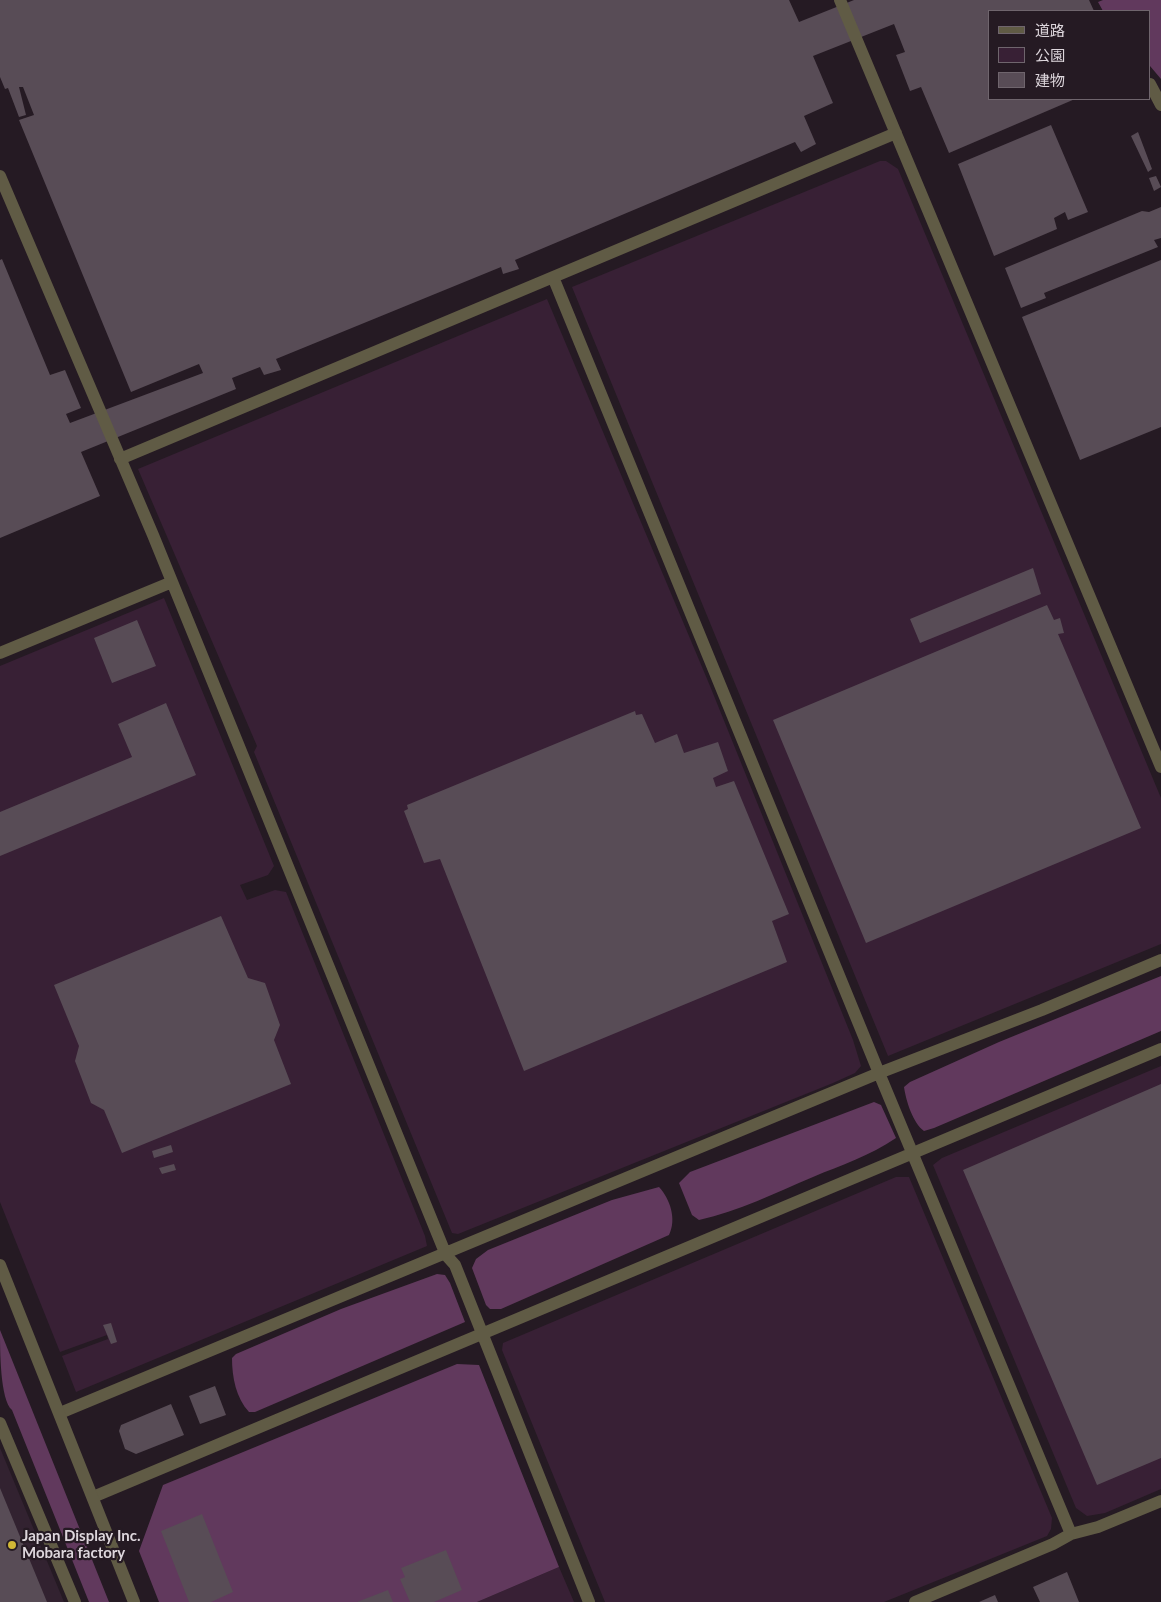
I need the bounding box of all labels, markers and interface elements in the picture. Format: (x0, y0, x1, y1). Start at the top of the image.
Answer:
legend (988, 10, 1151, 100)
text: 道路 (1035, 21, 1065, 39)
text: 公園 (1035, 46, 1065, 64)
text: 建物 (1035, 71, 1065, 89)
place label: Japan Display Inc. Mobara factory (22, 1527, 140, 1562)
marker: Japan Display Inc. Mobara factory (6, 1539, 18, 1551)

